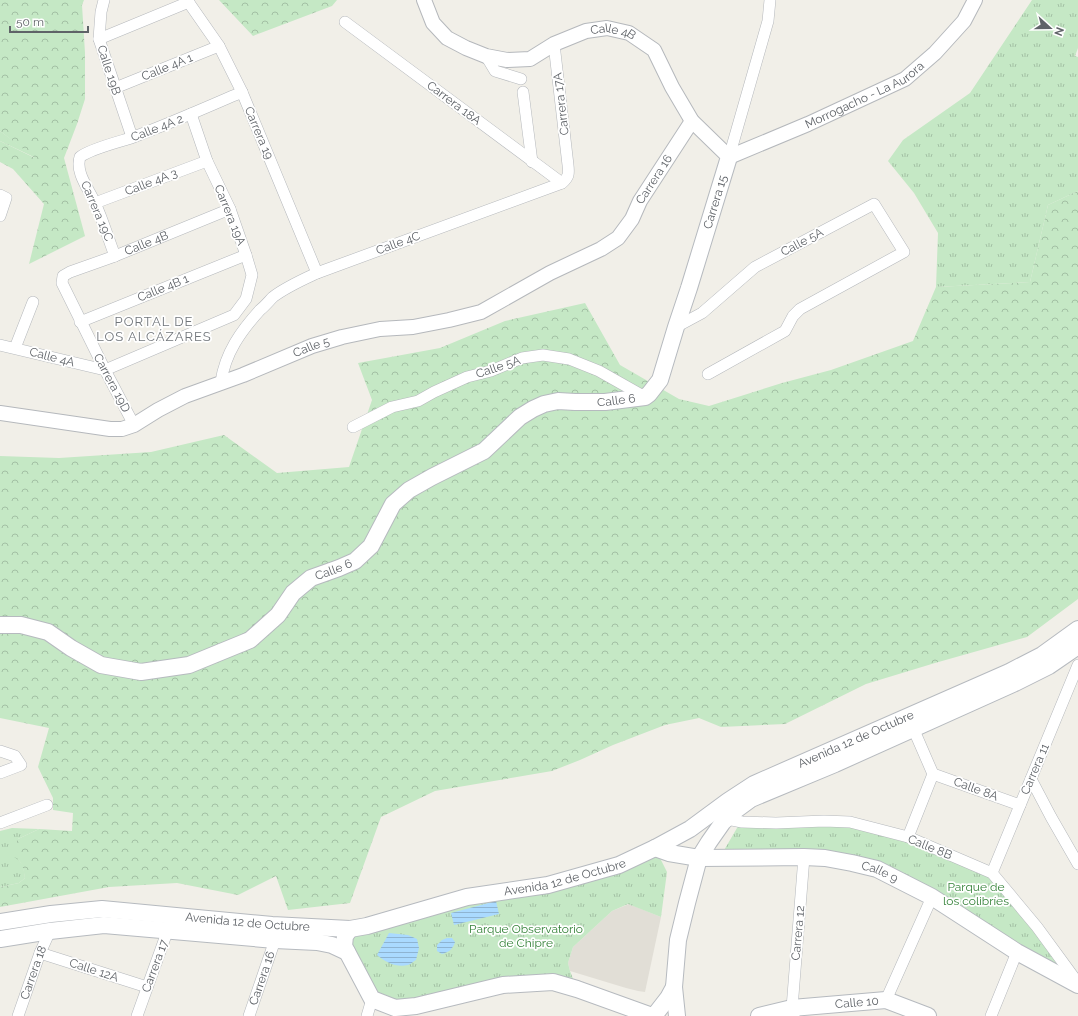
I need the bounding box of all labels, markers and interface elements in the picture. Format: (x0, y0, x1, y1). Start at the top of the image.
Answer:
scale bar (10, 8, 88, 34)
north arrow (1030, 8, 1070, 48)
text: 50 m (16, 15, 44, 29)
street label: Calle 4B (590, 21, 639, 43)
text: N (1051, 25, 1066, 38)
street label: Calle 19B (94, 43, 124, 97)
street label: Calle 4A 1 (139, 50, 195, 84)
street label: Morrogacho - La Aurora (803, 59, 927, 131)
street label: Carrera 17A (550, 72, 572, 136)
street label: Carrera 18A (424, 78, 484, 128)
street label: Carrera 19 (242, 104, 276, 162)
street label: Calle 4A 2 (129, 112, 185, 144)
street label: Carrera 16 (633, 152, 675, 207)
street label: Calle 4A 3 (123, 166, 179, 198)
street label: Carrera 15 (700, 173, 730, 231)
street label: Carrera 19C (78, 179, 116, 243)
street label: Carrera 19A (211, 183, 249, 247)
street label: Calle 5A (778, 225, 826, 259)
street label: Calle 4B (122, 228, 170, 258)
street label: Calle 4C (374, 229, 422, 257)
street label: Calle 4B 1 (135, 271, 191, 305)
district label: PORTAL DE LOS ALCÁZARES (96, 314, 212, 344)
street label: Calle 5 (291, 334, 332, 360)
street label: Calle 4A (28, 345, 76, 369)
street label: Carrera 19D (91, 351, 134, 415)
street label: Calle 5A (474, 353, 522, 381)
street label: Calle 6 (597, 391, 636, 409)
street label: Calle 6 (313, 556, 354, 583)
street label: Avenida 12 de Octubre (796, 708, 916, 771)
street label: Carrera 11 (1018, 741, 1052, 797)
street label: Calle 8A (952, 774, 1000, 804)
street label: Calle 8B (906, 832, 954, 862)
street label: Avenida 12 de Octubre (503, 856, 628, 898)
street label: Calle 9 (860, 859, 900, 886)
park label: Parque de los colibríes (943, 880, 1009, 908)
street label: Carrera 12 (789, 905, 807, 961)
street label: Avenida 12 de Octubre (185, 910, 310, 934)
park label: Parque Observatorio de Chipre (469, 922, 583, 950)
street label: Carrera 17 (139, 937, 171, 994)
street label: Carrera 18 (17, 943, 49, 1001)
street label: Carrera 16 (246, 949, 278, 1007)
street label: Calle 12A (68, 955, 120, 985)
street label: Calle 10 (834, 994, 879, 1011)

